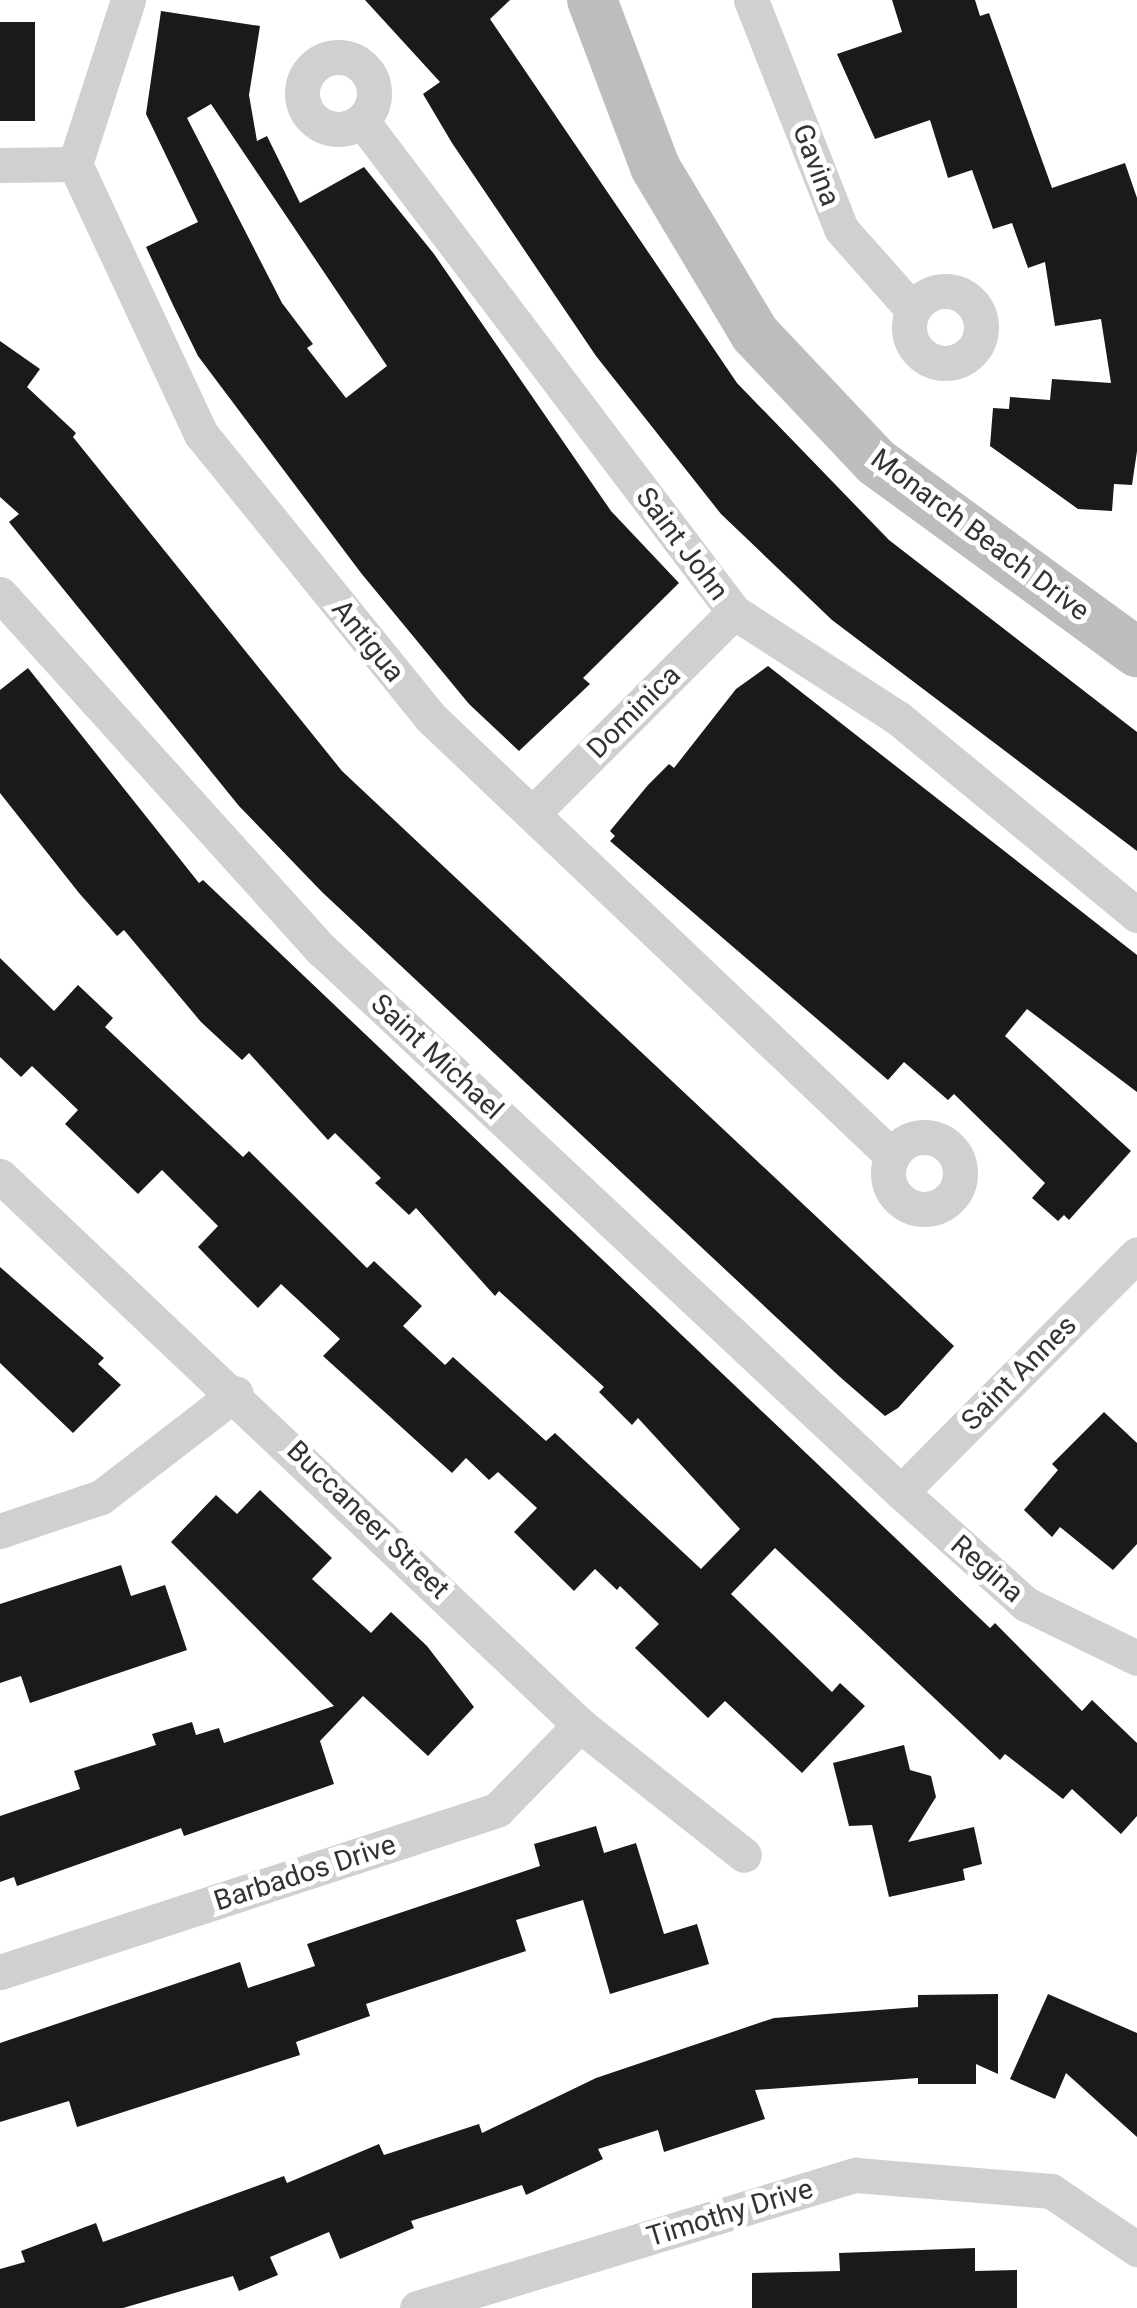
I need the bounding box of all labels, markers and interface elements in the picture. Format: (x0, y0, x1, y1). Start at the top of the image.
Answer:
street label: Gavina (785, 119, 847, 211)
street label: Monarch Beach Drive (864, 442, 1096, 628)
street label: Saint John (629, 481, 735, 607)
street label: Antigua (325, 593, 411, 689)
street label: Dominica (580, 658, 688, 766)
street label: Saint Michael (364, 987, 510, 1127)
street label: Saint Annes (955, 1309, 1083, 1437)
street label: Buccaneer Street (280, 1434, 456, 1606)
street label: Regina (944, 1528, 1030, 1610)
street label: Barbados Drive (210, 1828, 400, 1918)
street label: Timothy Drive (643, 2172, 817, 2254)

